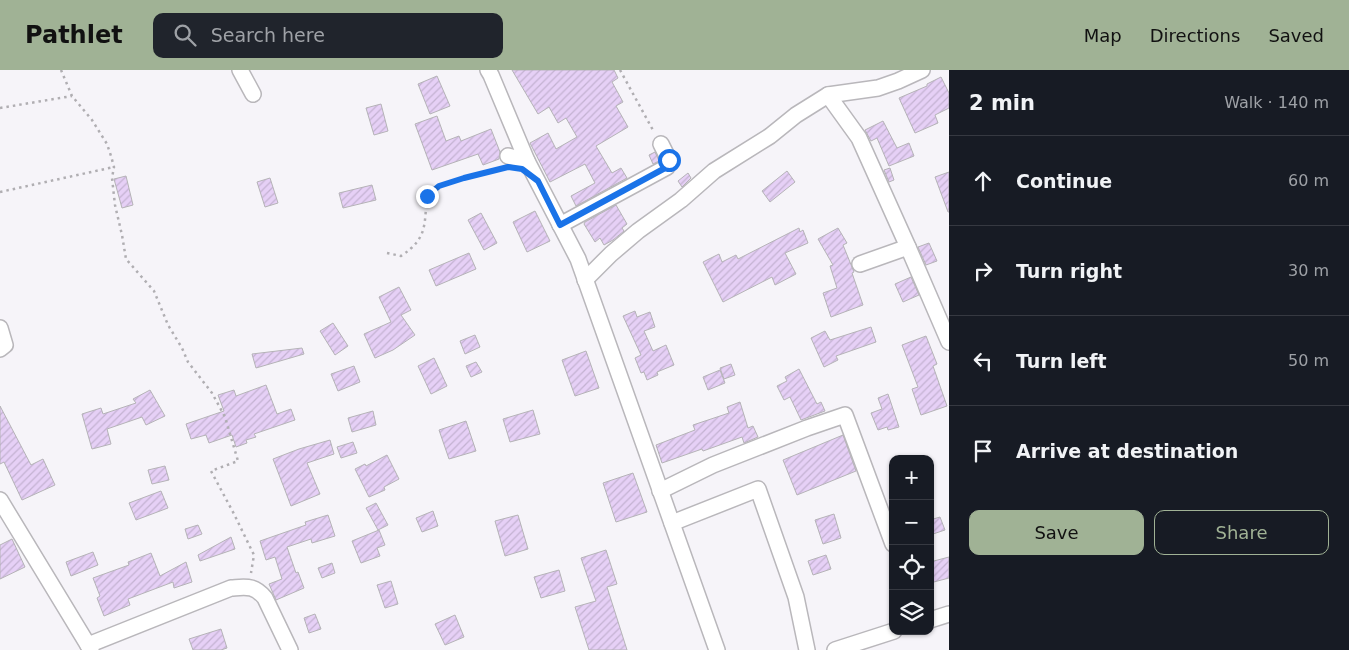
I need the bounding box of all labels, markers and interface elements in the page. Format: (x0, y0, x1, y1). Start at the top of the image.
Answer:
search box (153, 13, 503, 58)
text: Pathlet (25, 21, 123, 49)
icon: search (171, 21, 199, 49)
text: Search here (211, 24, 325, 46)
text: Map (1084, 25, 1122, 46)
text: Directions (1150, 25, 1240, 46)
text: Saved (1268, 25, 1324, 46)
text: 2 min (969, 91, 1035, 115)
text: Walk · 140 m (1224, 93, 1329, 112)
route start (658, 149, 681, 172)
icon: ahead (969, 167, 997, 195)
text: Continue (1016, 170, 1112, 192)
text: 60 m (1288, 171, 1329, 190)
route end (416, 185, 439, 208)
icon: right (969, 257, 997, 285)
text: Turn right (1016, 260, 1122, 282)
text: 30 m (1288, 261, 1329, 280)
icon: left (969, 347, 997, 375)
text: Turn left (1016, 350, 1107, 372)
text: 50 m (1288, 351, 1329, 370)
icon: arrive (969, 437, 997, 465)
text: Arrive at destination (1016, 440, 1238, 462)
map controls (889, 455, 934, 635)
button: + (889, 455, 934, 500)
button: − (889, 500, 934, 545)
button: Save (969, 510, 1144, 555)
button: Share (1154, 510, 1329, 555)
button: locate (889, 545, 934, 590)
button: layers (889, 590, 934, 635)

